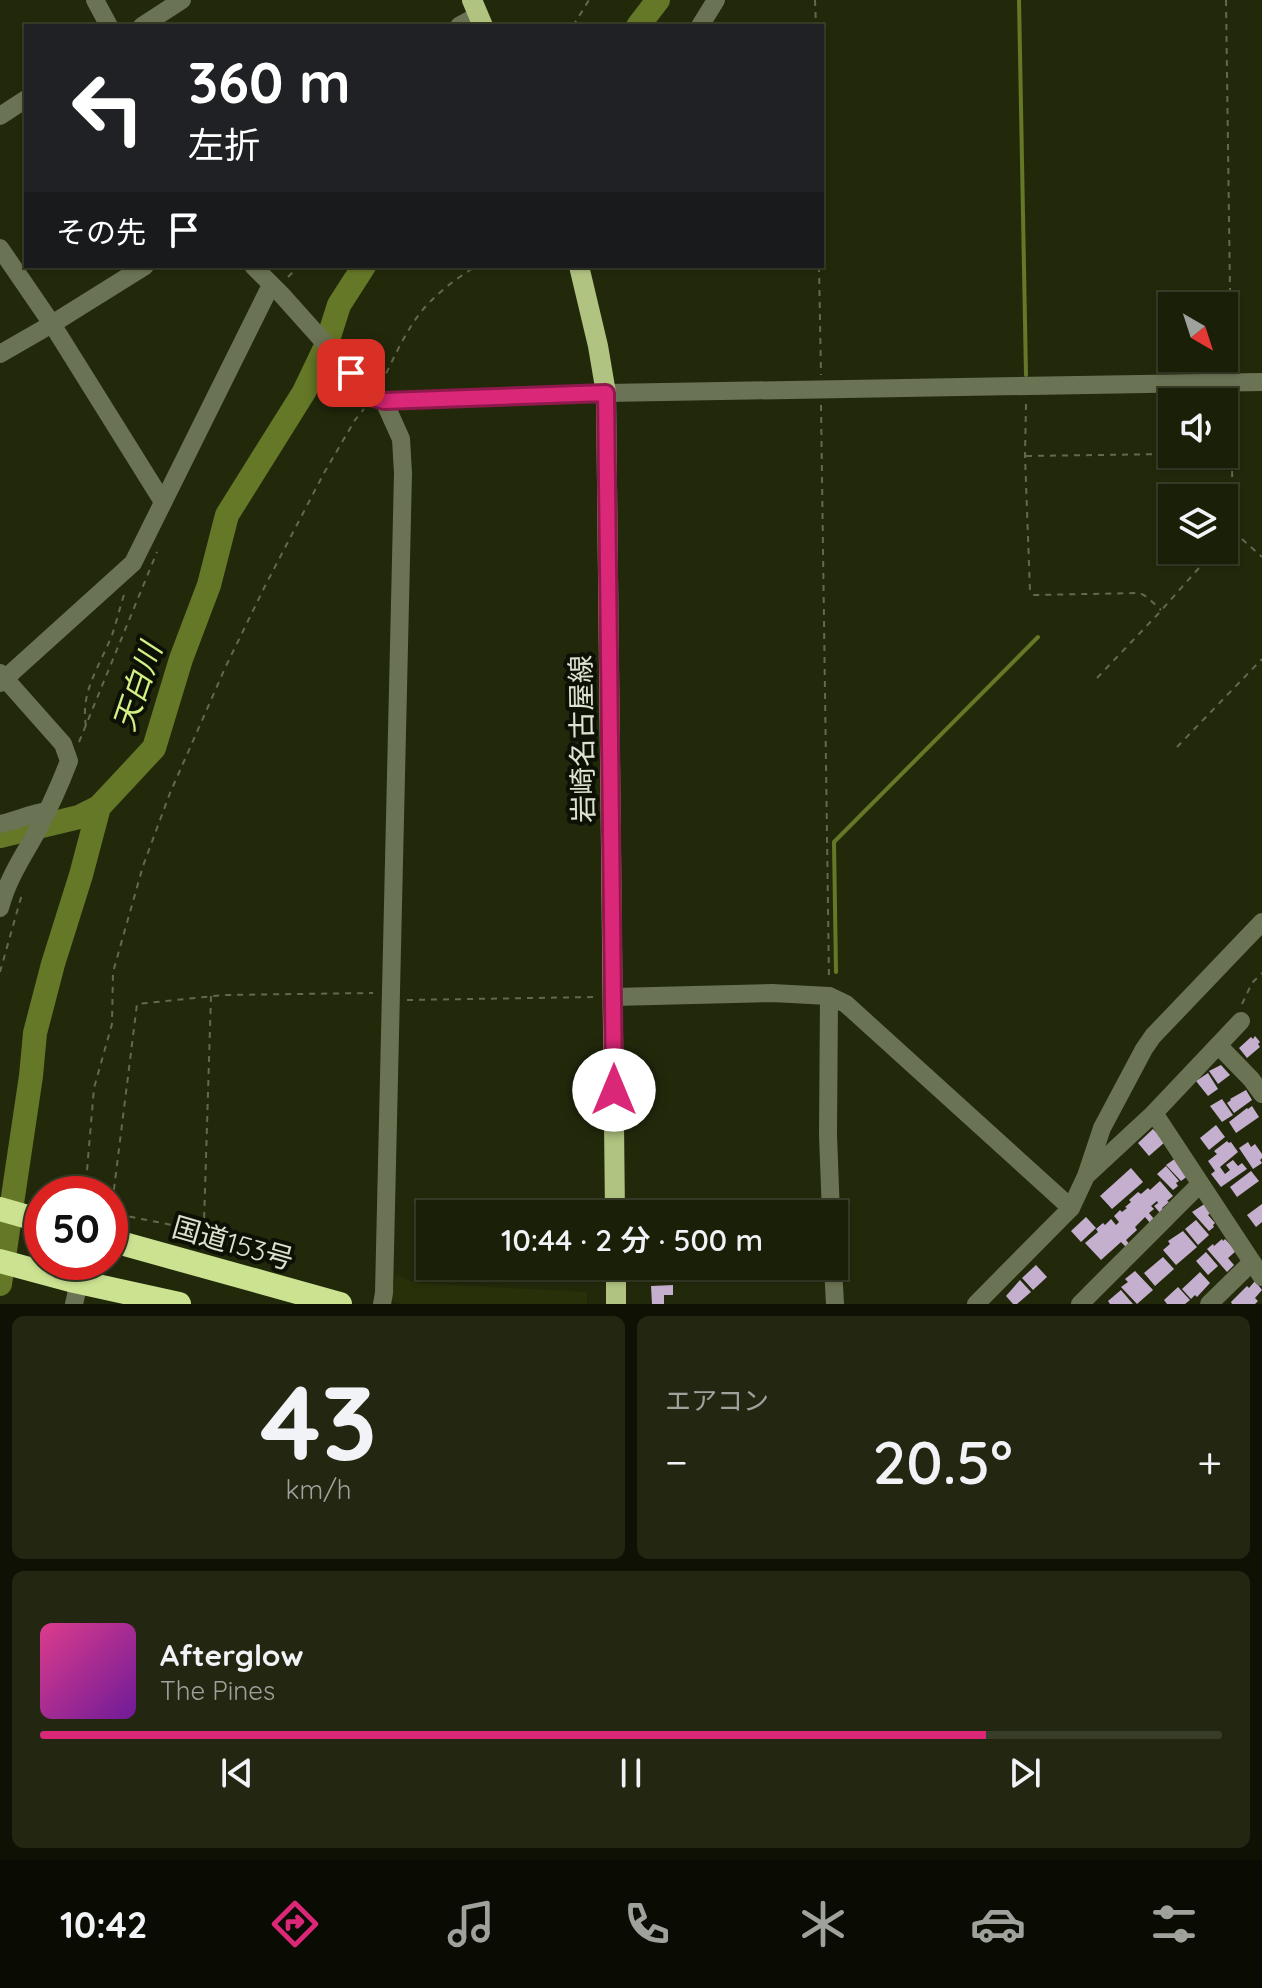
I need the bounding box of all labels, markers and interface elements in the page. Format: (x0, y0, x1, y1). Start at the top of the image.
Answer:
text: 360 m (188, 47, 351, 117)
icon: left (56, 56, 160, 160)
text: 左折 (188, 122, 260, 167)
icon: arrive (162, 208, 206, 252)
text: その先 (56, 213, 146, 251)
north arrow (1158, 292, 1238, 372)
map controls (1158, 292, 1238, 564)
pin (317, 339, 385, 407)
icon: arrive (329, 351, 373, 395)
button: sound (1158, 388, 1238, 468)
button: layers (1158, 484, 1238, 564)
water label: 天白川 (104, 635, 171, 735)
street label: 岩崎名古屋線 (563, 655, 600, 823)
position arrow (572, 1048, 656, 1132)
speed limit sign: 50 (24, 1176, 128, 1280)
street label: 国道153号 (169, 1209, 298, 1276)
text: 10:44 · 2 分 · 500 m (501, 1221, 763, 1259)
text: 43 (260, 1356, 377, 1486)
text: エアコン (665, 1384, 769, 1417)
text: 20.5° (872, 1424, 1013, 1499)
text: − (665, 1434, 688, 1489)
text: + (1197, 1434, 1222, 1489)
text: km/h (286, 1473, 351, 1506)
text: Afterglow (160, 1636, 303, 1674)
text: The Pines (160, 1674, 275, 1707)
icon: previous (215, 1751, 259, 1795)
icon: pause (609, 1751, 653, 1795)
icon: next (1003, 1751, 1047, 1795)
icon: directions (267, 1896, 323, 1952)
icon: music (443, 1896, 499, 1952)
icon: phone (619, 1896, 675, 1952)
icon: climate (795, 1896, 851, 1952)
icon: car (970, 1896, 1026, 1952)
icon: filters (1146, 1896, 1202, 1952)
text: 10:42 (60, 1902, 147, 1947)

